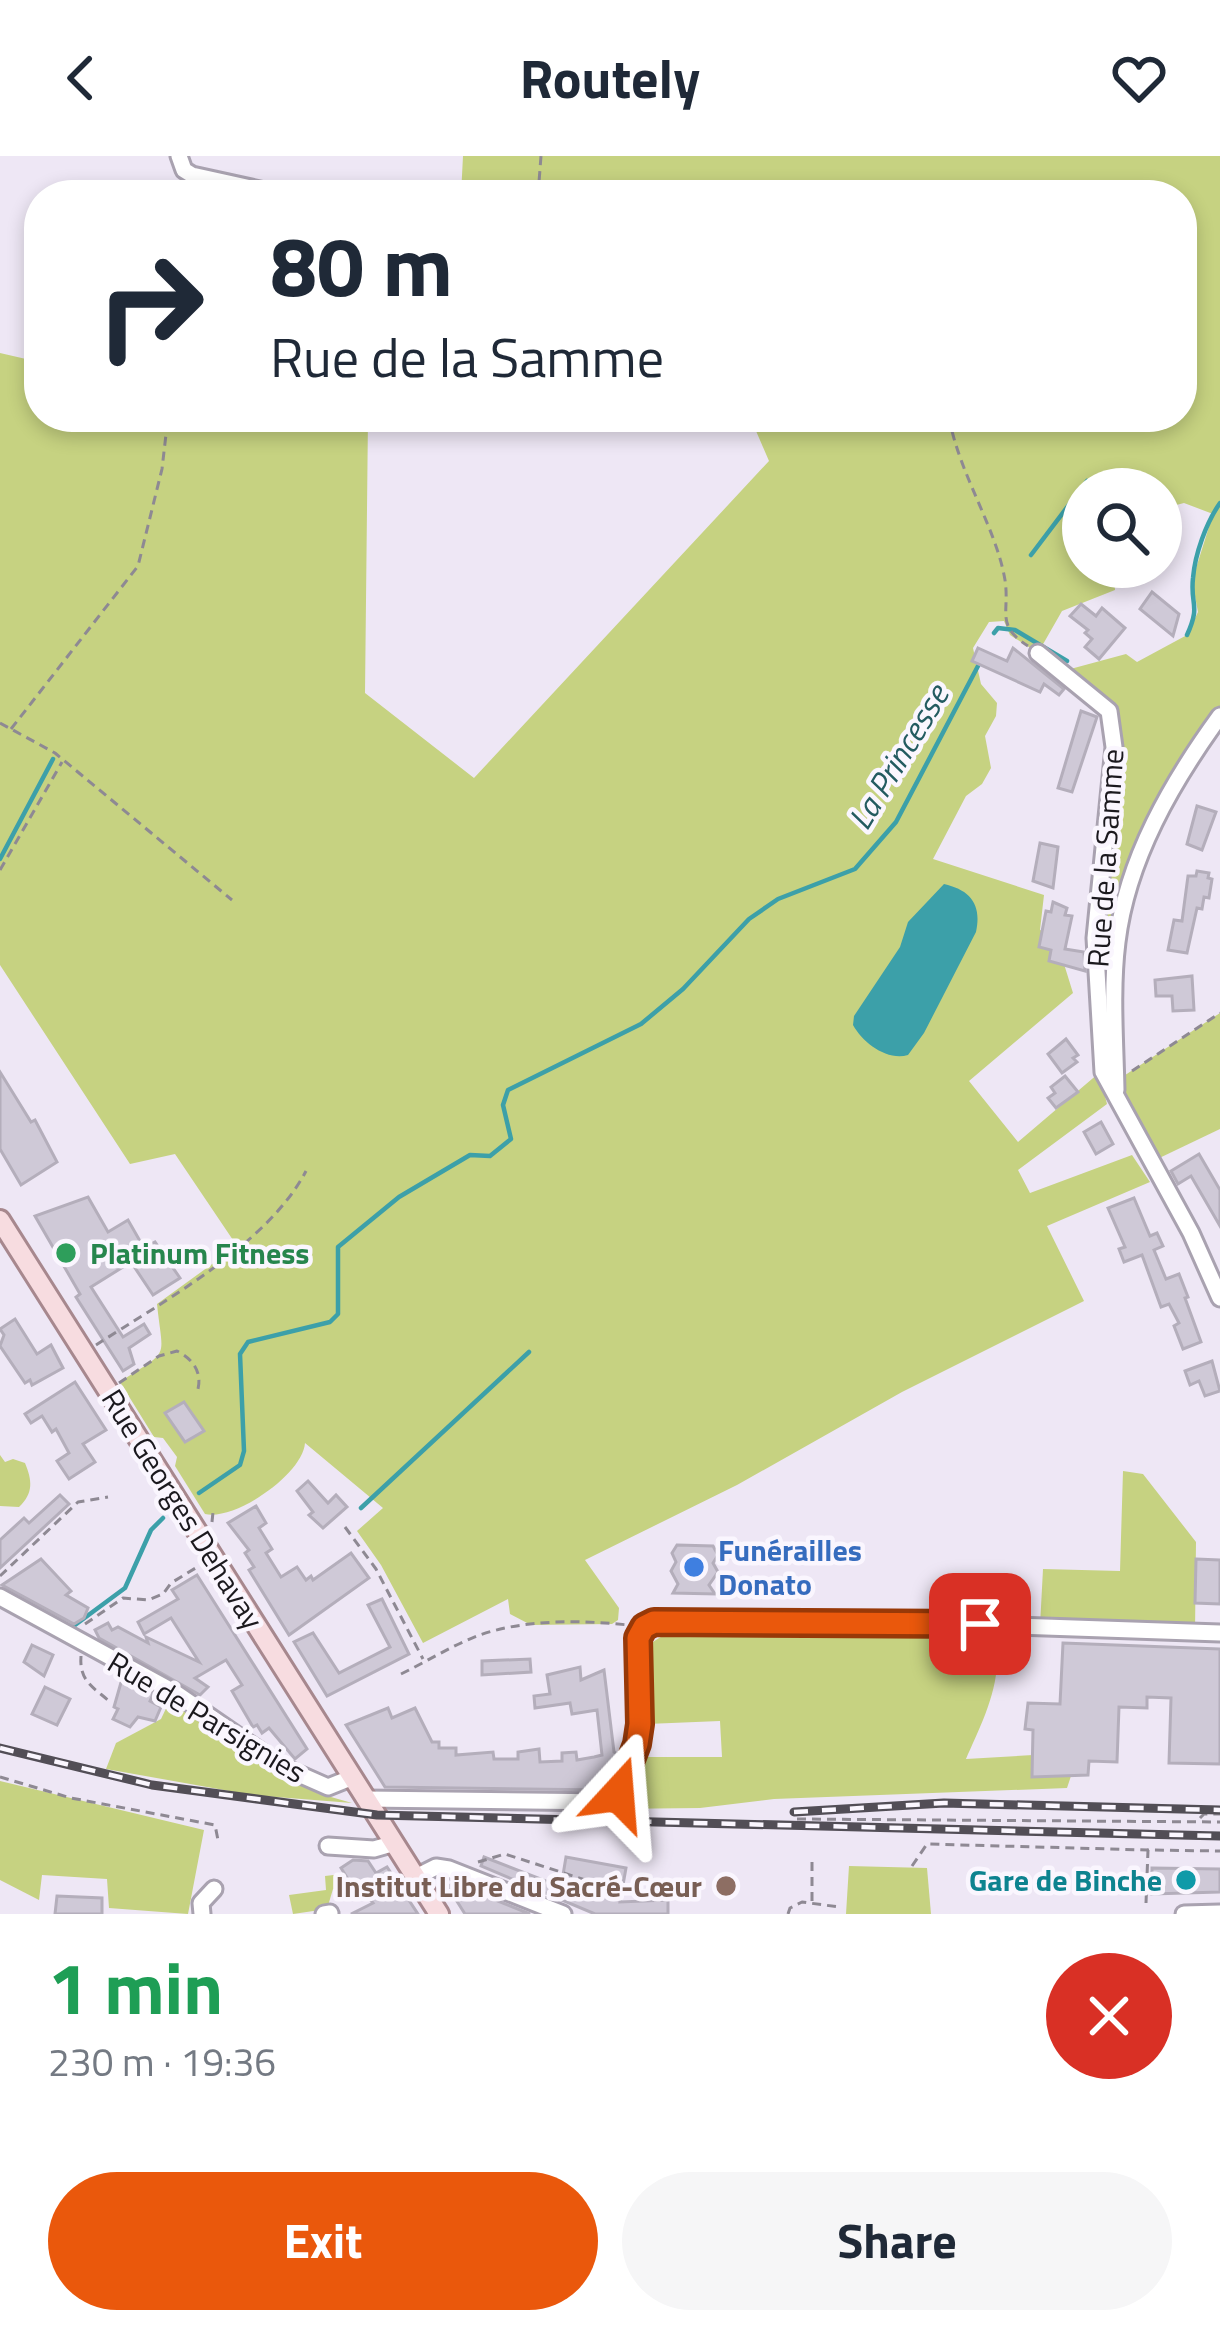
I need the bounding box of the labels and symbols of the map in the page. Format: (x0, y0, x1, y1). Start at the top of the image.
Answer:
water label: La Princesse (835, 673, 962, 839)
street label: Rue de la Samme (1074, 747, 1136, 969)
place label: Platinum Fitness (90, 1230, 310, 1276)
marker: Platinum Fitness (53, 1240, 79, 1266)
street label: Rue Georges Dehavay (90, 1380, 276, 1638)
place label: Funérailles Donato (718, 1527, 862, 1607)
marker: Funérailles Donato (681, 1554, 707, 1580)
pin (929, 1573, 1031, 1675)
street label: Rue de Parsignies (99, 1639, 315, 1795)
position arrow (555, 1731, 681, 1857)
place label: Gare de Binche (969, 1857, 1162, 1903)
place label: Institut Libre du Sacré-Cœur (335, 1863, 702, 1909)
marker: Gare de Binche (1173, 1867, 1199, 1893)
marker: Institut Libre du Sacré-Cœur (713, 1873, 739, 1899)

